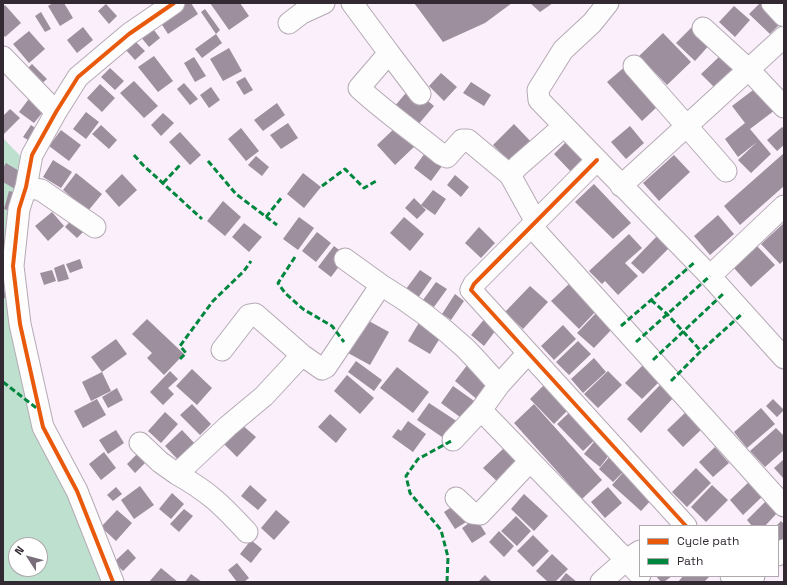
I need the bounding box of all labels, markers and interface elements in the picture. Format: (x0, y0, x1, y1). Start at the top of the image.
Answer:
legend (639, 525, 779, 577)
text: Cycle path (677, 533, 739, 549)
north arrow (8, 537, 48, 577)
text: N (11, 543, 27, 558)
text: Path (677, 553, 703, 569)

